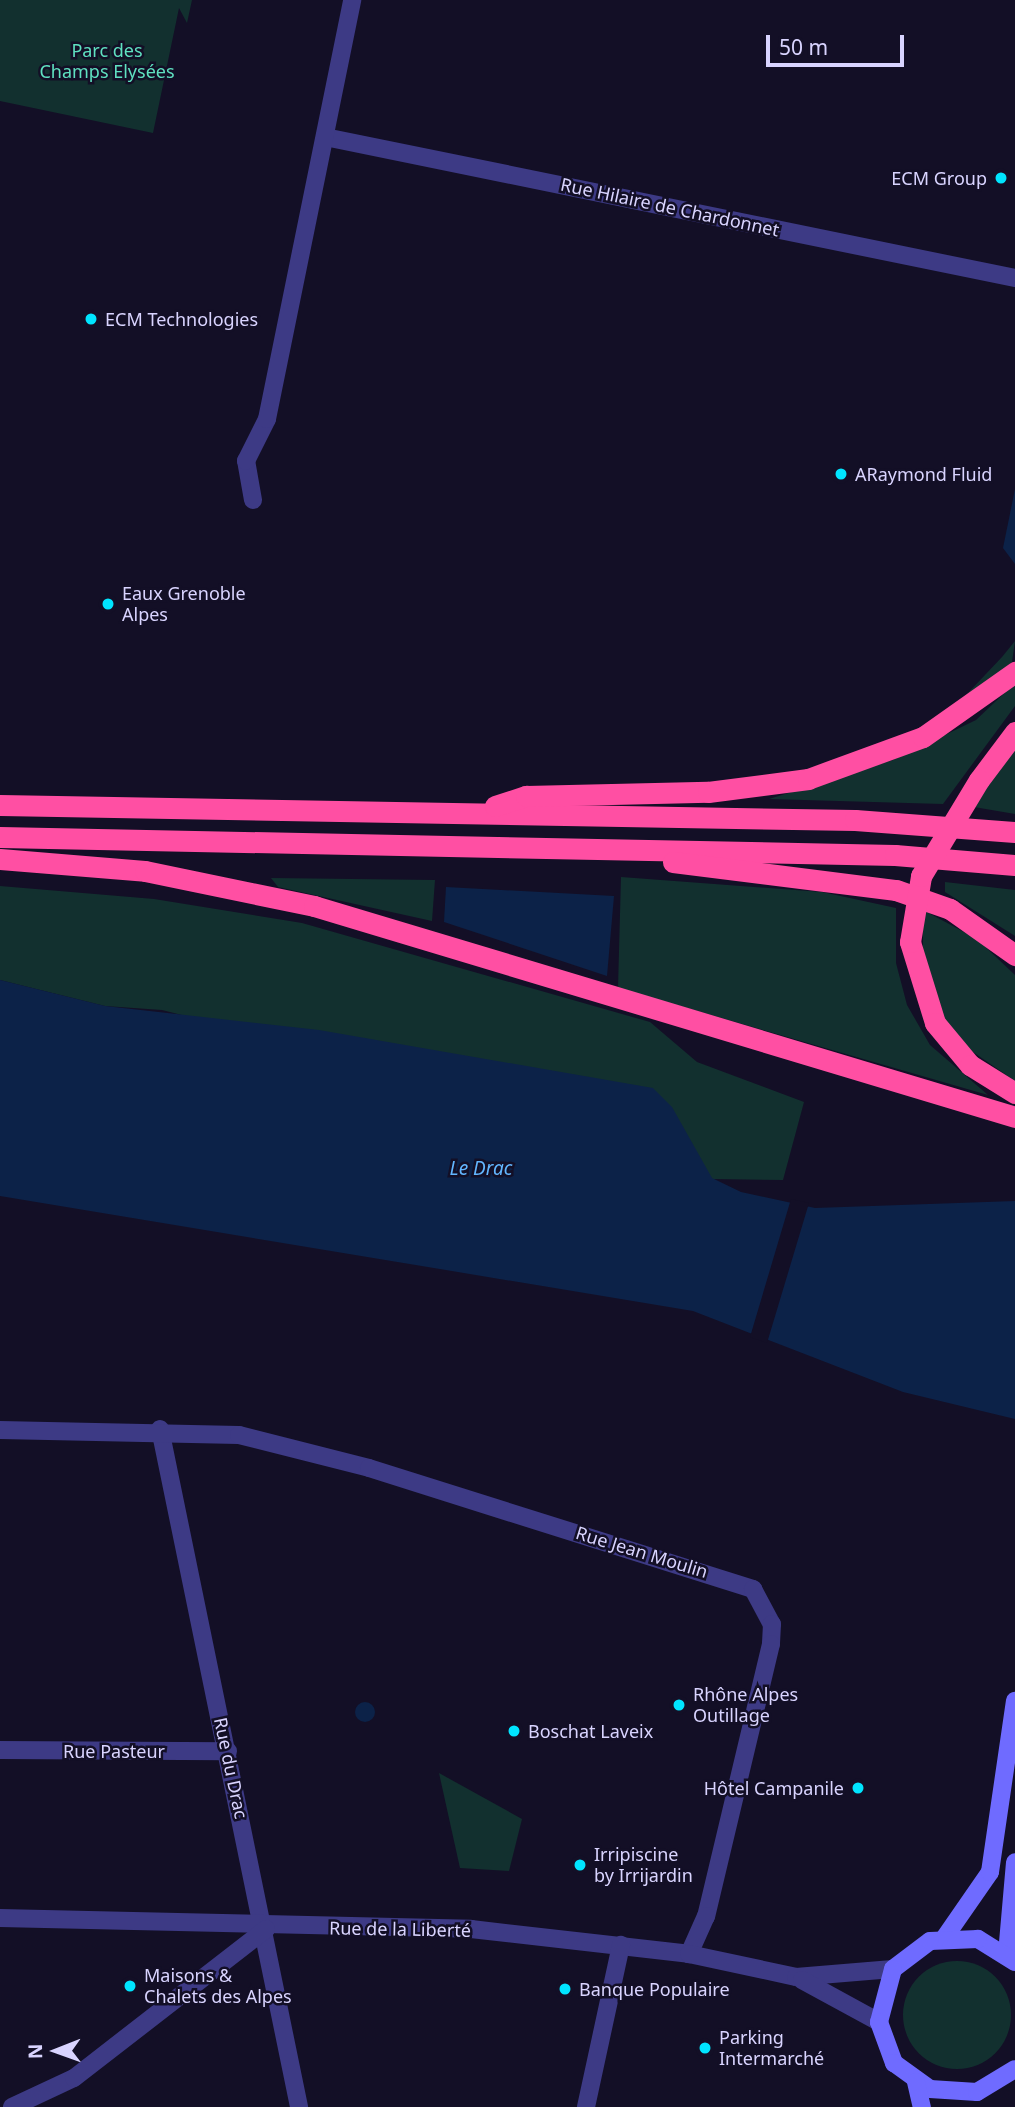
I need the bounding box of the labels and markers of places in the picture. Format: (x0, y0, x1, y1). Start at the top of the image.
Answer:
place label: ECM Group (891, 167, 987, 189)
marker: ECM Group (993, 170, 1009, 186)
place label: ECM Technologies (105, 308, 258, 330)
marker: ECM Technologies (83, 311, 99, 327)
place label: ARaymond Fluid (855, 463, 992, 485)
marker: ARaymond Fluid (833, 466, 849, 482)
place label: Eaux Grenoble Alpes (122, 583, 246, 626)
marker: Eaux Grenoble Alpes (100, 596, 116, 612)
place label: Rhône Alpes Outillage (693, 1684, 798, 1726)
marker: Rhône Alpes Outillage (671, 1697, 687, 1713)
place label: Boschat Laveix (528, 1720, 653, 1742)
marker: Boschat Laveix (506, 1723, 522, 1739)
place label: Hôtel Campanile (704, 1777, 844, 1799)
marker: Hôtel Campanile (850, 1780, 866, 1796)
place label: Irripiscine by Irrijardin (594, 1844, 693, 1886)
marker: Irripiscine by Irrijardin (572, 1857, 588, 1873)
place label: Maisons & Chalets des Alpes (144, 1965, 292, 2008)
marker: Maisons & Chalets des Alpes (122, 1978, 138, 1994)
place label: Banque Populaire (579, 1978, 730, 2000)
marker: Banque Populaire (557, 1981, 573, 1997)
place label: Parking Intermarché (719, 2027, 824, 2070)
marker: Parking Intermarché (697, 2040, 713, 2056)

